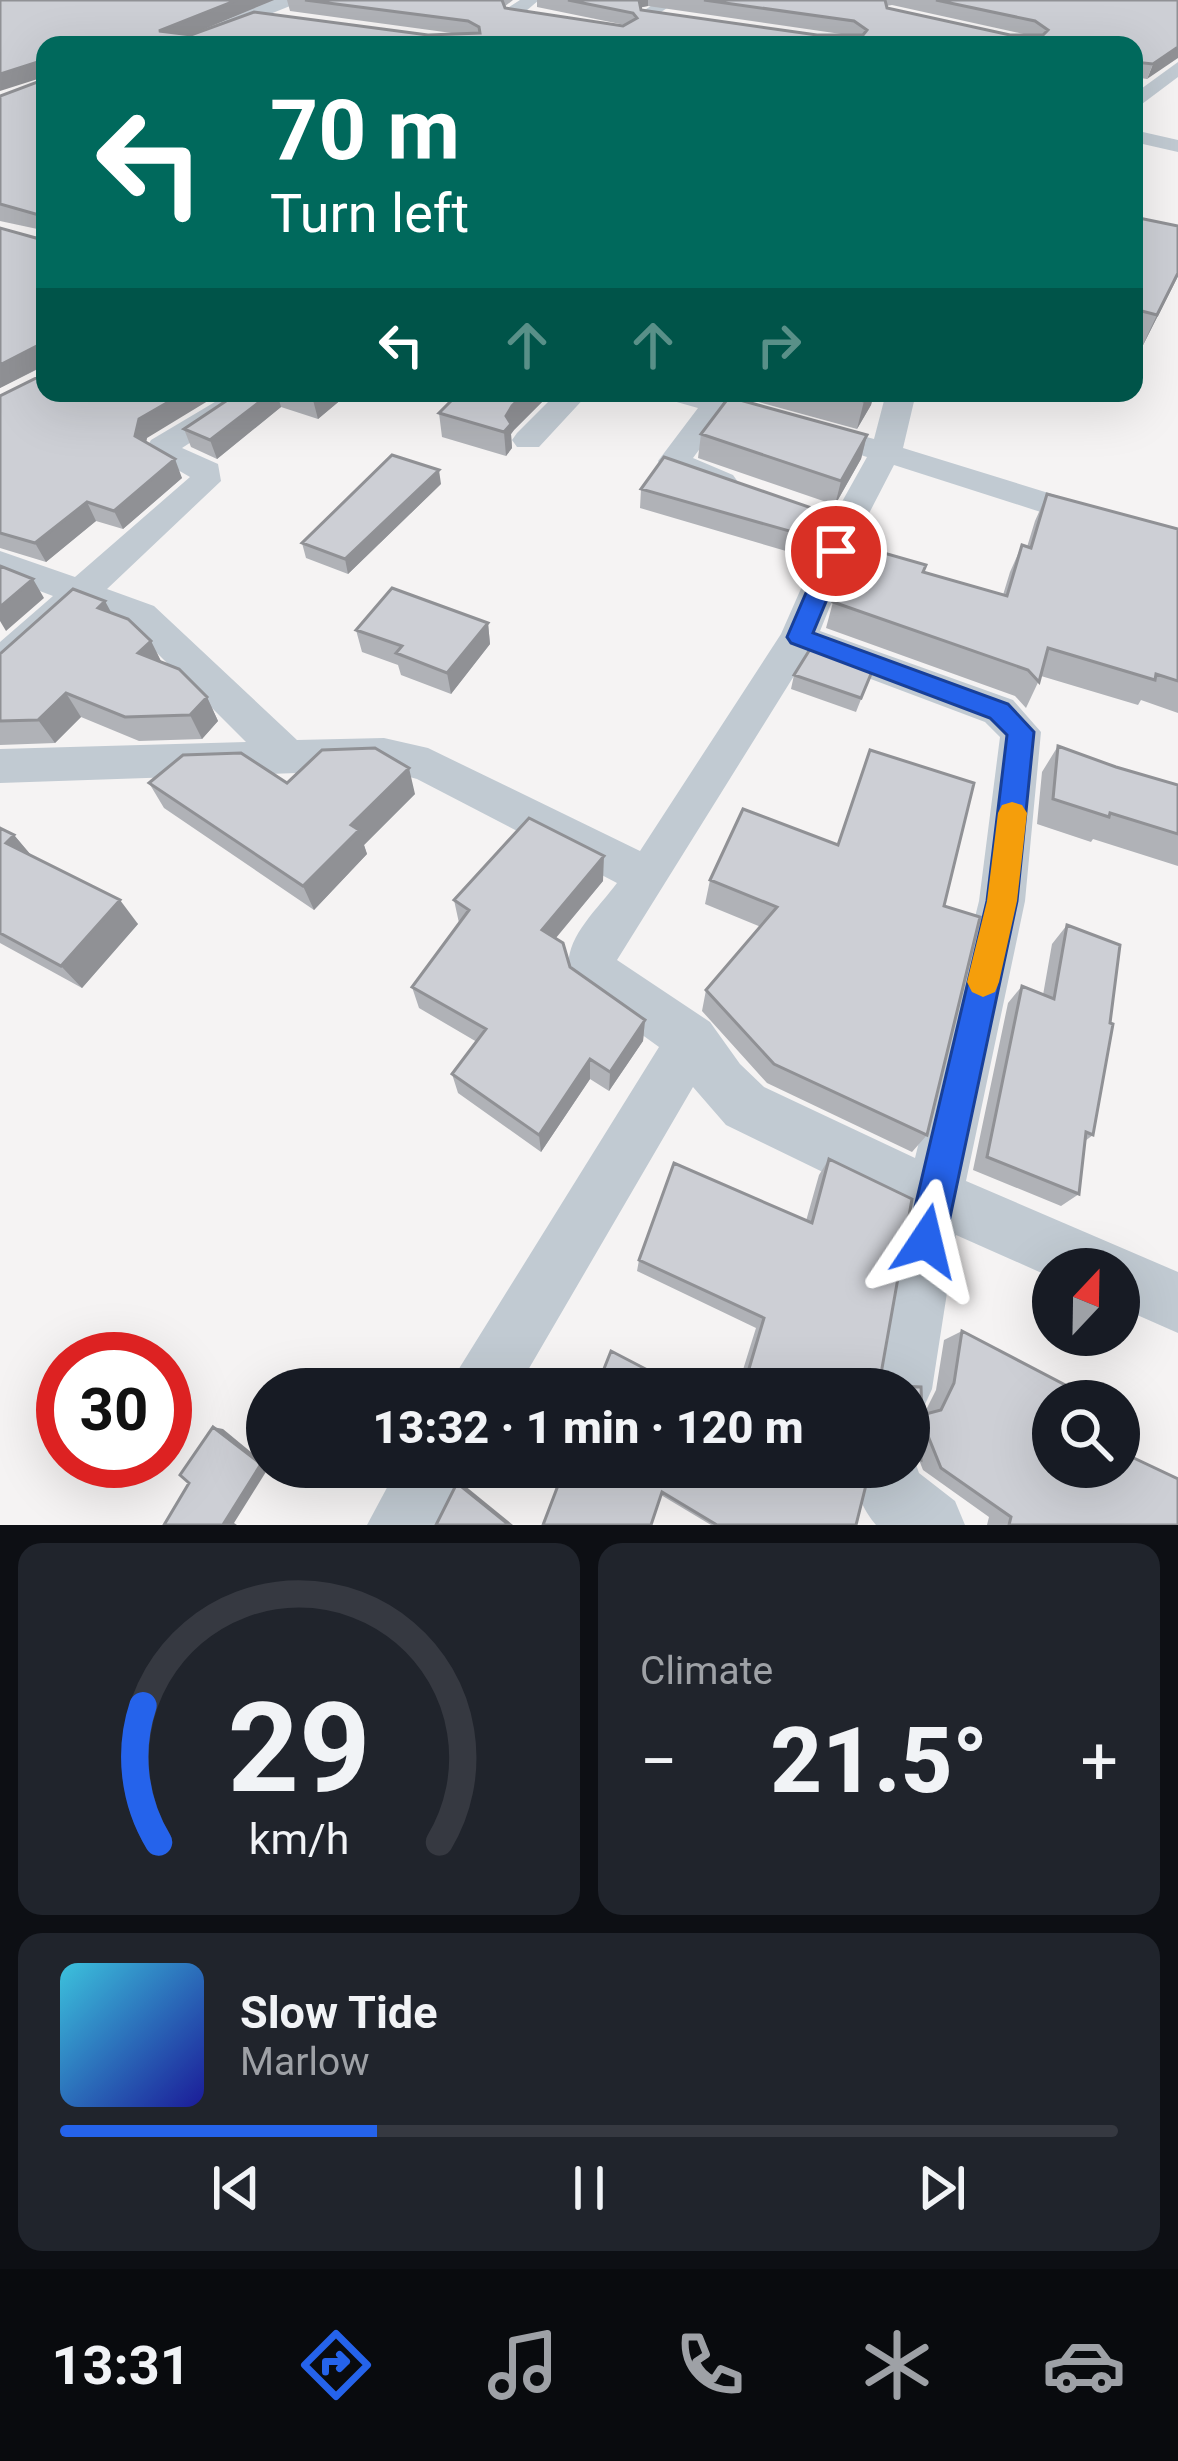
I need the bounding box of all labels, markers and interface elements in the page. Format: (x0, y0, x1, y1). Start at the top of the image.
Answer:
text: 70 m (270, 81, 460, 180)
icon: left (72, 84, 228, 240)
text: Turn left (270, 182, 469, 245)
icon: left (368, 312, 434, 378)
icon: ahead (494, 312, 560, 378)
icon: ahead (620, 312, 686, 378)
icon: right (746, 312, 812, 378)
pin (785, 500, 887, 602)
icon: arrive (803, 518, 869, 584)
position arrow (863, 1178, 989, 1304)
north arrow (1032, 1248, 1140, 1356)
map controls (1032, 1248, 1140, 1488)
speed limit sign: 30 (36, 1332, 192, 1488)
button: search (1032, 1380, 1140, 1488)
text: 13:32 · 1 min · 120 m (372, 1401, 804, 1454)
text: Climate (640, 1648, 773, 1694)
text: 29 (227, 1675, 371, 1821)
text: 21.5° (770, 1709, 988, 1814)
text: − (640, 1723, 678, 1800)
text: + (1081, 1723, 1118, 1800)
text: km/h (249, 1814, 349, 1864)
text: Slow Tide (240, 1986, 438, 2039)
text: Marlow (240, 2039, 370, 2085)
icon: previous (203, 2155, 269, 2221)
icon: pause (556, 2155, 622, 2221)
icon: next (909, 2155, 975, 2221)
icon: directions (294, 2323, 378, 2407)
icon: music (481, 2323, 565, 2407)
icon: phone (668, 2323, 752, 2407)
icon: climate (855, 2323, 939, 2407)
icon: car (1042, 2323, 1126, 2407)
text: 13:31 (52, 2334, 191, 2397)

